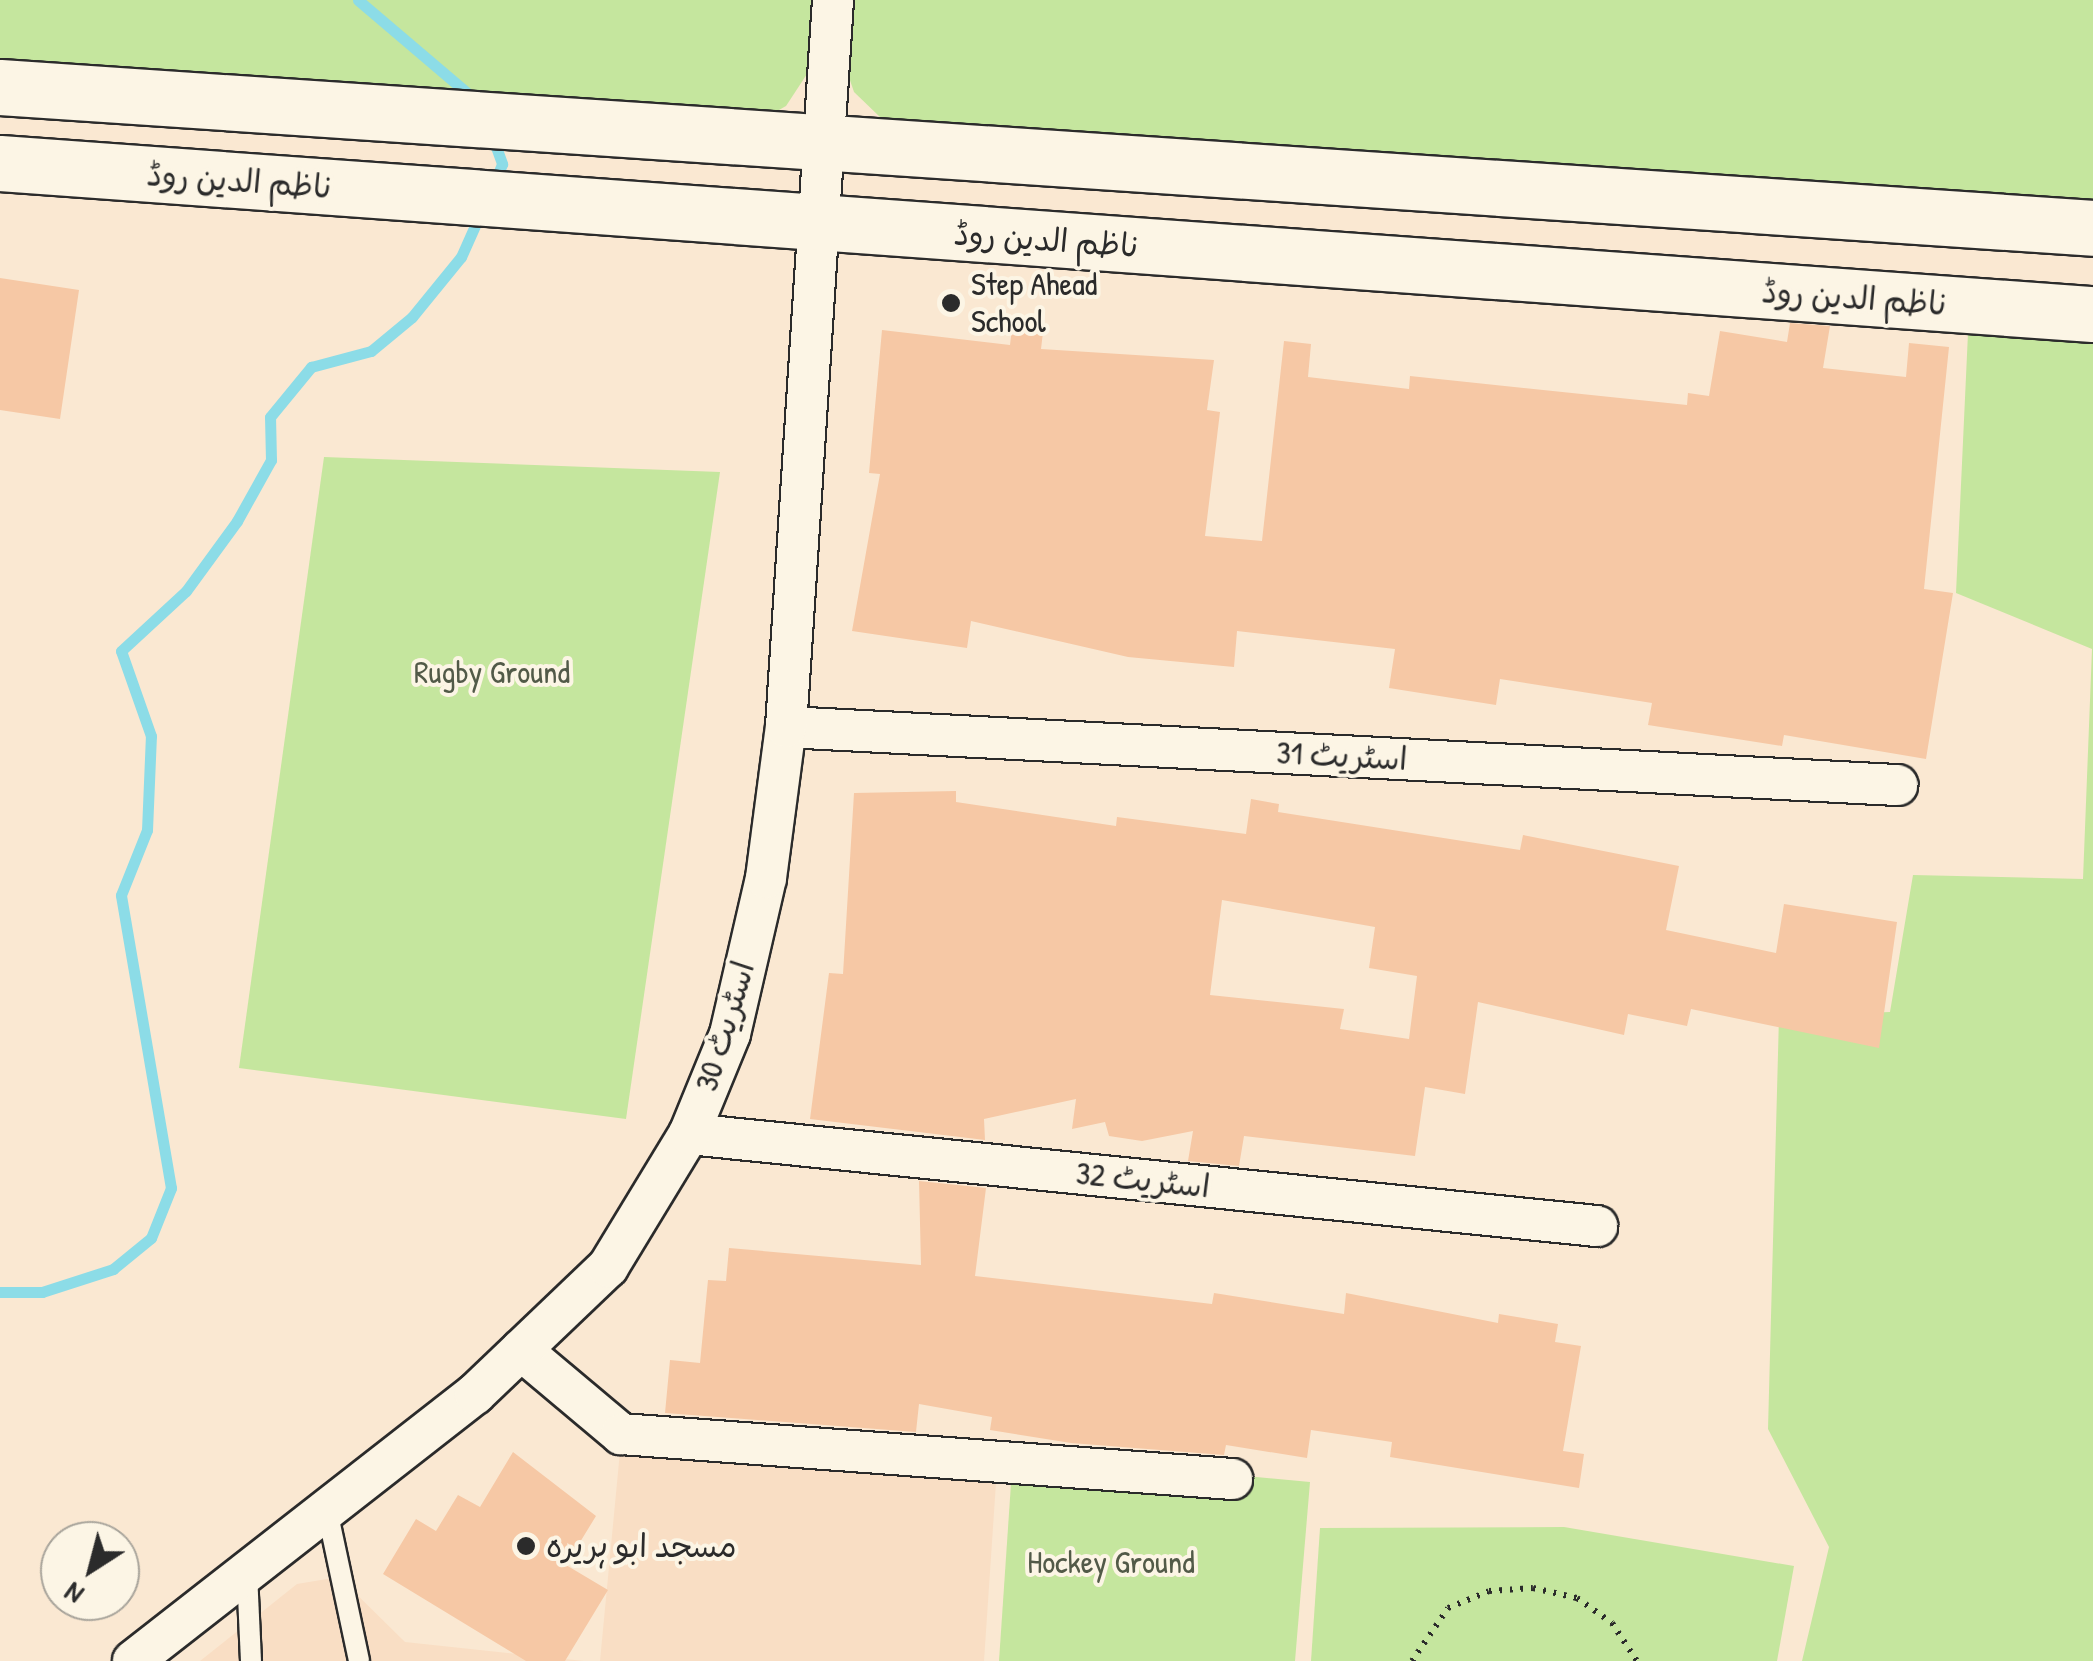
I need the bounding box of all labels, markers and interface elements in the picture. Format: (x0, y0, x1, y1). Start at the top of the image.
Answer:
street label: ناظم الدین روڈ (146, 155, 332, 207)
street label: ناظم الدین روڈ (953, 214, 1139, 266)
place label: Step Ahead School (971, 266, 1097, 341)
street label: ناظم الدین روڈ (1761, 272, 1947, 324)
marker: Step Ahead School (940, 292, 962, 314)
park label: Rugby Ground (414, 653, 570, 691)
street label: اسٹریٹ 31 (1276, 733, 1408, 779)
street label: اسٹریٹ 30 (687, 956, 763, 1096)
street label: اسٹریٹ 32 (1074, 1154, 1212, 1206)
north arrow (40, 1521, 140, 1621)
place label: مسجد ابو ہریرہ (546, 1527, 737, 1565)
marker: مسجد ابو ہریرہ (515, 1535, 537, 1557)
park label: Hockey Ground (1027, 1543, 1195, 1581)
text: N (56, 1574, 91, 1613)

